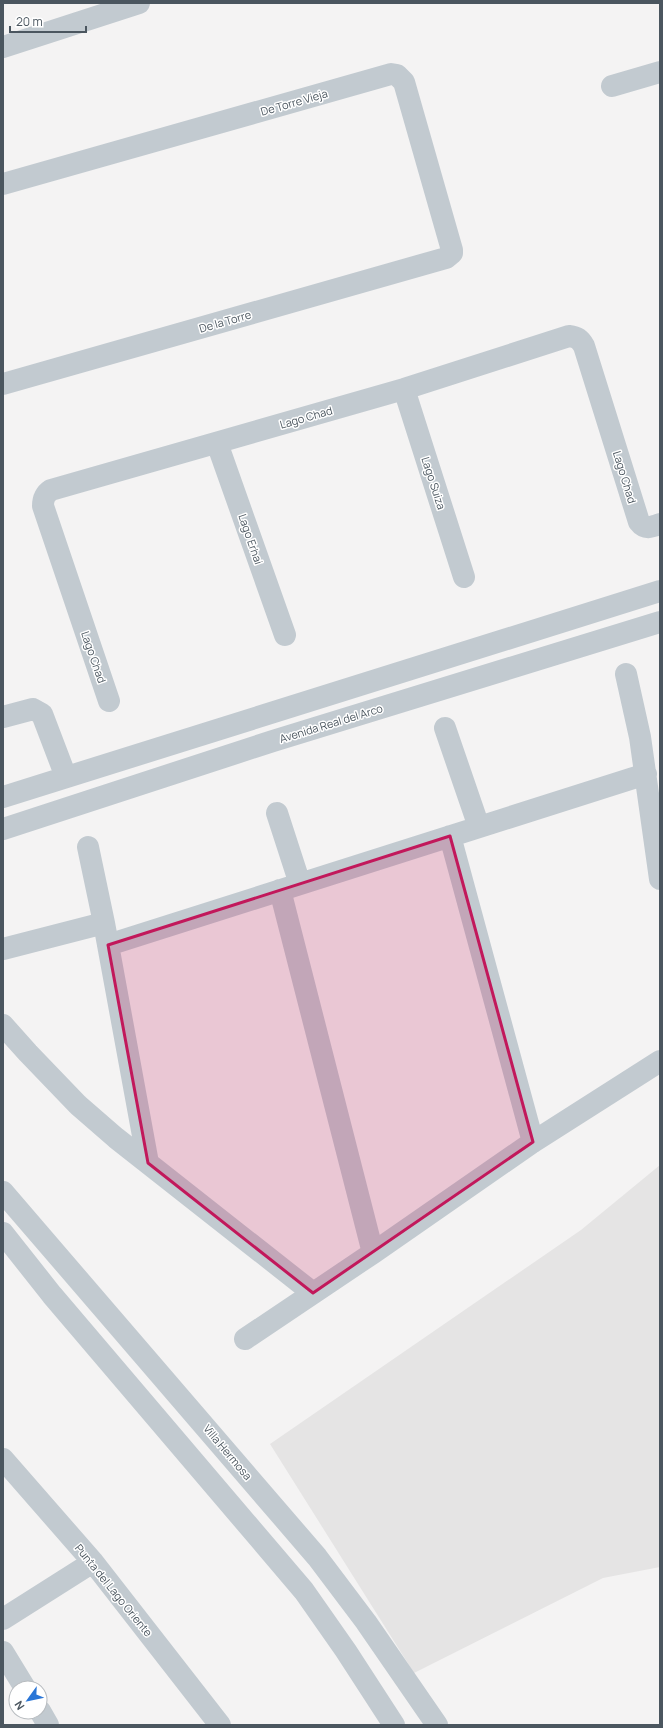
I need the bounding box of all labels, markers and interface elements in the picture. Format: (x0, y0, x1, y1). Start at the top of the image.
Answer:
scale bar (10, 8, 86, 34)
text: 20 m (16, 13, 43, 30)
street label: De Torre Vieja (259, 85, 329, 119)
street label: De la Torre (197, 306, 253, 336)
street label: Lago Chad (278, 402, 334, 432)
street label: Lago Chad (610, 449, 640, 505)
street label: Lago Suiza (418, 455, 450, 511)
street label: Lago Erhai (235, 512, 267, 566)
street label: Lago Chad (78, 629, 110, 685)
street label: Avenida Real del Arco (278, 700, 385, 746)
street label: Villa Hermosa (200, 1421, 256, 1483)
street label: Punta del Lago Oriente (72, 1541, 156, 1640)
north arrow (8, 1680, 48, 1720)
text: N (11, 1698, 28, 1713)

